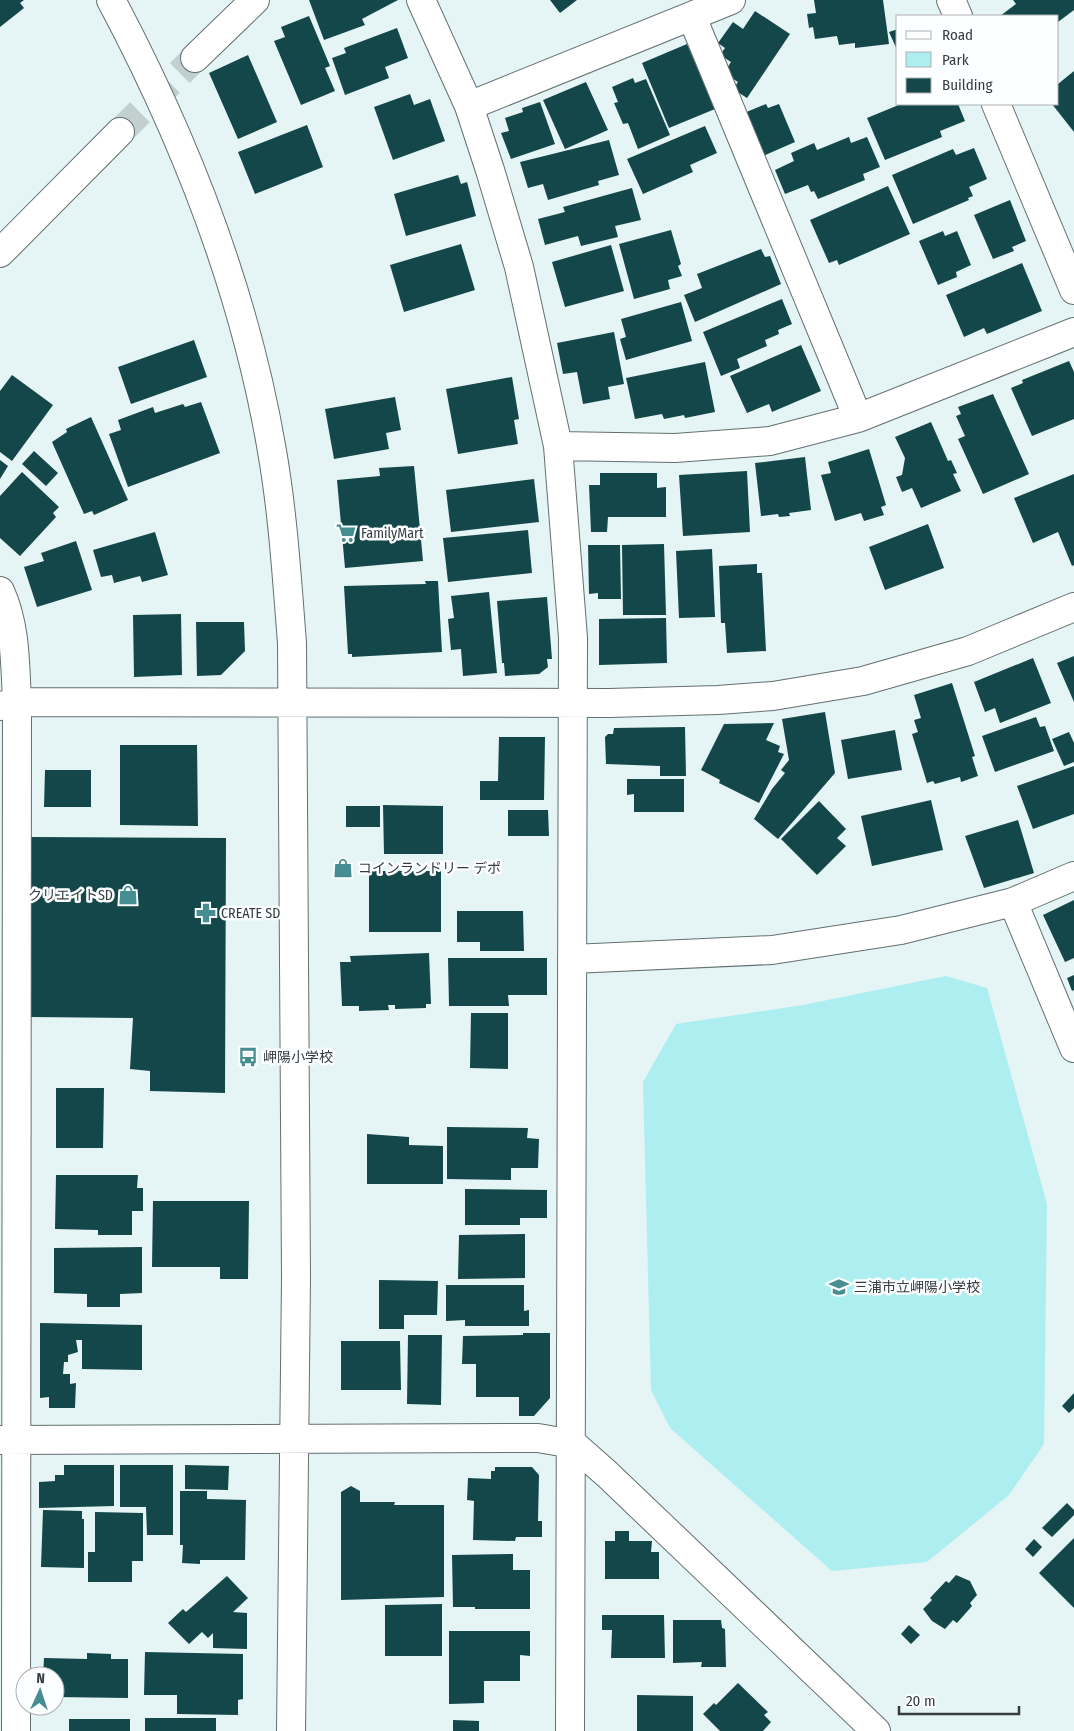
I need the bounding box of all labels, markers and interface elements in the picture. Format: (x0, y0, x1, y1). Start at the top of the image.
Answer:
legend (896, 15, 1059, 105)
text: Road (942, 26, 973, 44)
text: Park (942, 51, 969, 69)
text: Building (942, 76, 993, 94)
supermarket icon: FamilyMart (335, 522, 357, 544)
place label: FamilyMart (361, 525, 424, 542)
shop icon: コインランドリー デポ (332, 857, 354, 879)
place label: コインランドリー デポ (358, 860, 501, 877)
shop icon: クリエイトSD (117, 884, 139, 906)
place label: クリエイトSD (28, 887, 113, 904)
pharmacy icon: CREATE SD (195, 902, 217, 924)
place label: CREATE SD (221, 905, 280, 922)
bus stop icon: 岬陽小学校 (237, 1046, 259, 1068)
place label: 岬陽小学校 (263, 1049, 333, 1066)
school or university icon: 三浦市立岬陽小学校 (828, 1276, 850, 1298)
place label: 三浦市立岬陽小学校 (854, 1279, 980, 1296)
north arrow (15, 1666, 65, 1716)
text: N (36, 1670, 45, 1687)
scale bar (899, 1684, 1019, 1716)
text: 20 m (906, 1692, 936, 1710)

